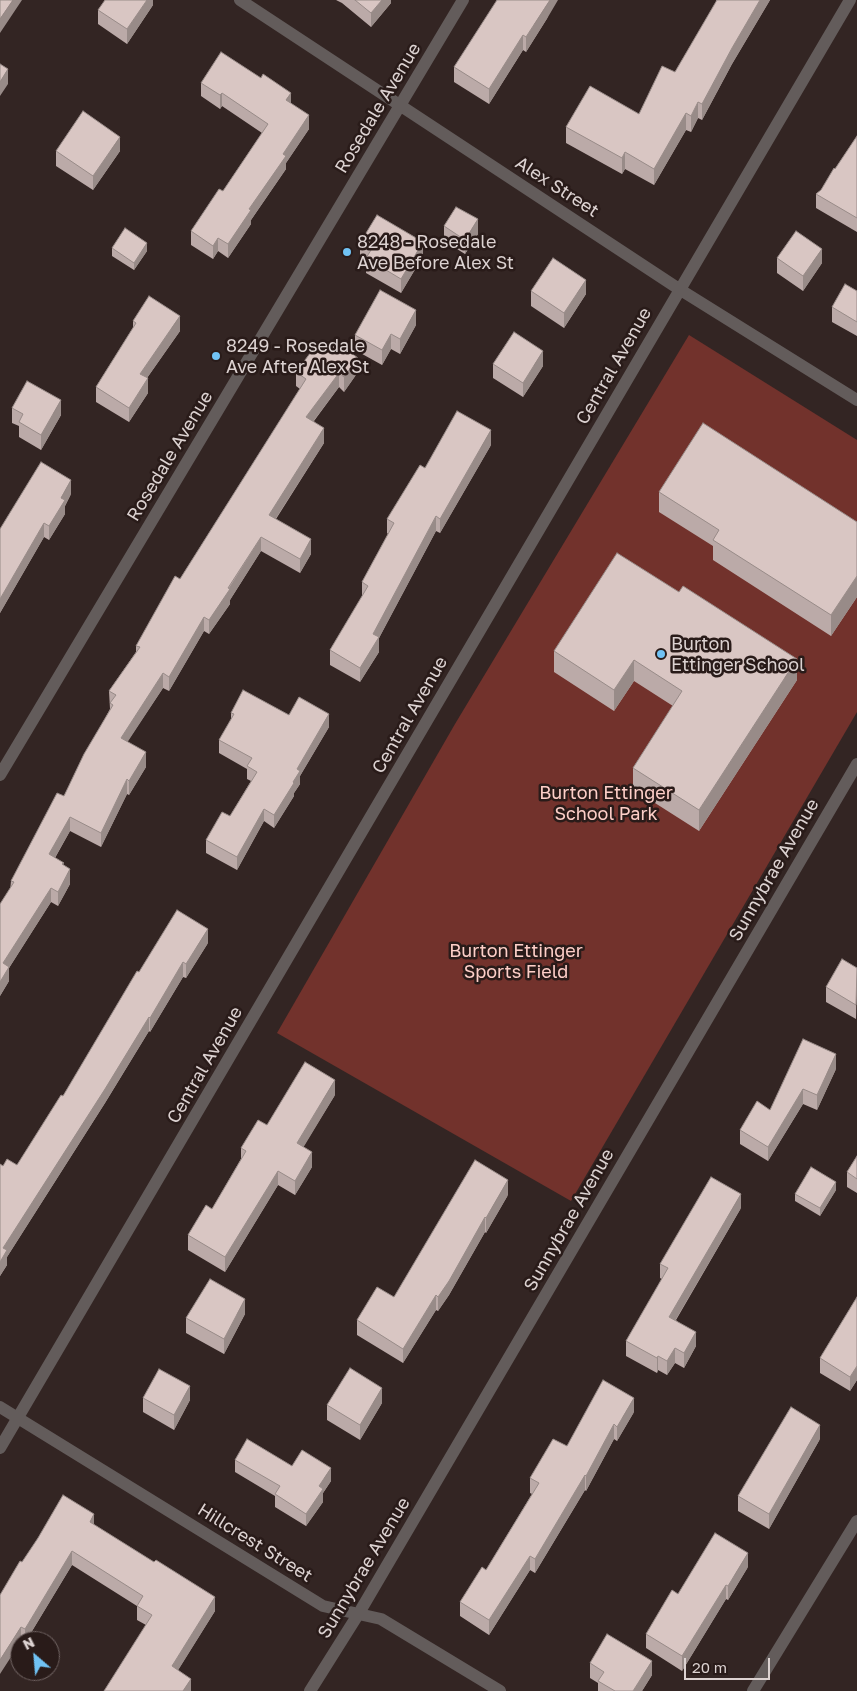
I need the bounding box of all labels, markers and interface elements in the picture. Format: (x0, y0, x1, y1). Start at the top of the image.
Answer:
street label: Rosedale Avenue (331, 39, 425, 177)
street label: Alex Street (511, 152, 603, 222)
place label: 8248 - Rosedale Ave Before Alex St (357, 231, 514, 274)
marker: 8248 - Rosedale Ave Before Alex St (341, 246, 353, 258)
street label: Central Avenue (572, 304, 656, 428)
place label: 8249 - Rosedale Ave After Alex St (226, 335, 369, 378)
marker: 8249 - Rosedale Ave After Alex St (210, 350, 222, 362)
street label: Rosedale Avenue (123, 387, 217, 525)
place label: Burton Ettinger School (671, 633, 805, 676)
marker: Burton Ettinger School (655, 648, 667, 660)
street label: Central Avenue (368, 653, 452, 777)
park label: Burton Ettinger School Park (539, 782, 673, 824)
street label: Sunnybrae Avenue (724, 795, 824, 945)
park label: Burton Ettinger Sports Field (449, 940, 583, 982)
street label: Central Avenue (163, 1003, 247, 1127)
street label: Sunnybrae Avenue (519, 1145, 619, 1295)
street label: Sunnybrae Avenue (313, 1494, 415, 1642)
street label: Hillcrest Street (194, 1499, 316, 1587)
north arrow (10, 1631, 60, 1681)
text: N (20, 1633, 37, 1653)
scale bar (687, 1648, 773, 1680)
text: 20 m (692, 1658, 727, 1676)

